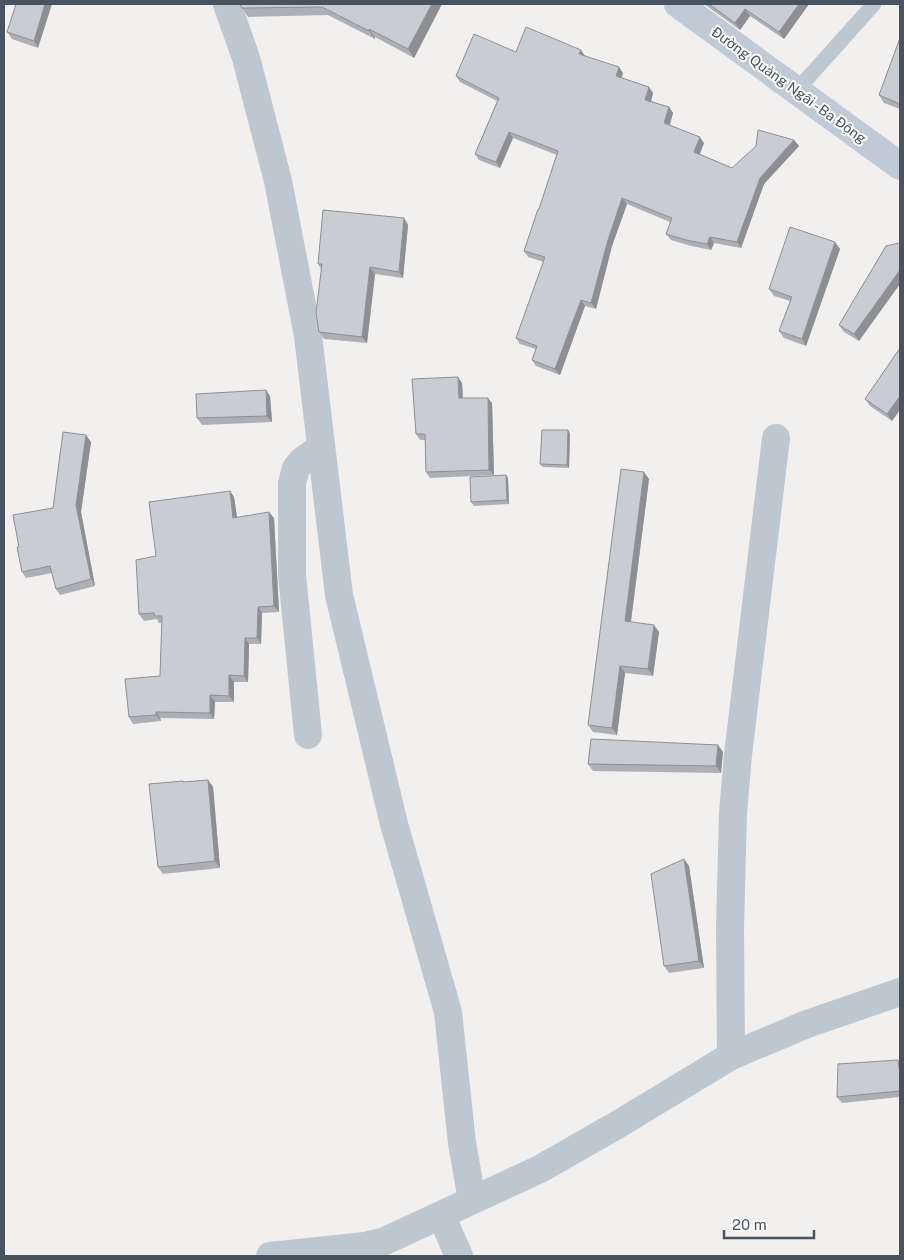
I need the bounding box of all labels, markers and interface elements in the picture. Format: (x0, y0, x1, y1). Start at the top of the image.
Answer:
street label: Đường Quảng Ngãi - Ba Động (708, 23, 870, 147)
scale bar (724, 1208, 814, 1240)
text: 20 m (732, 1216, 767, 1233)

